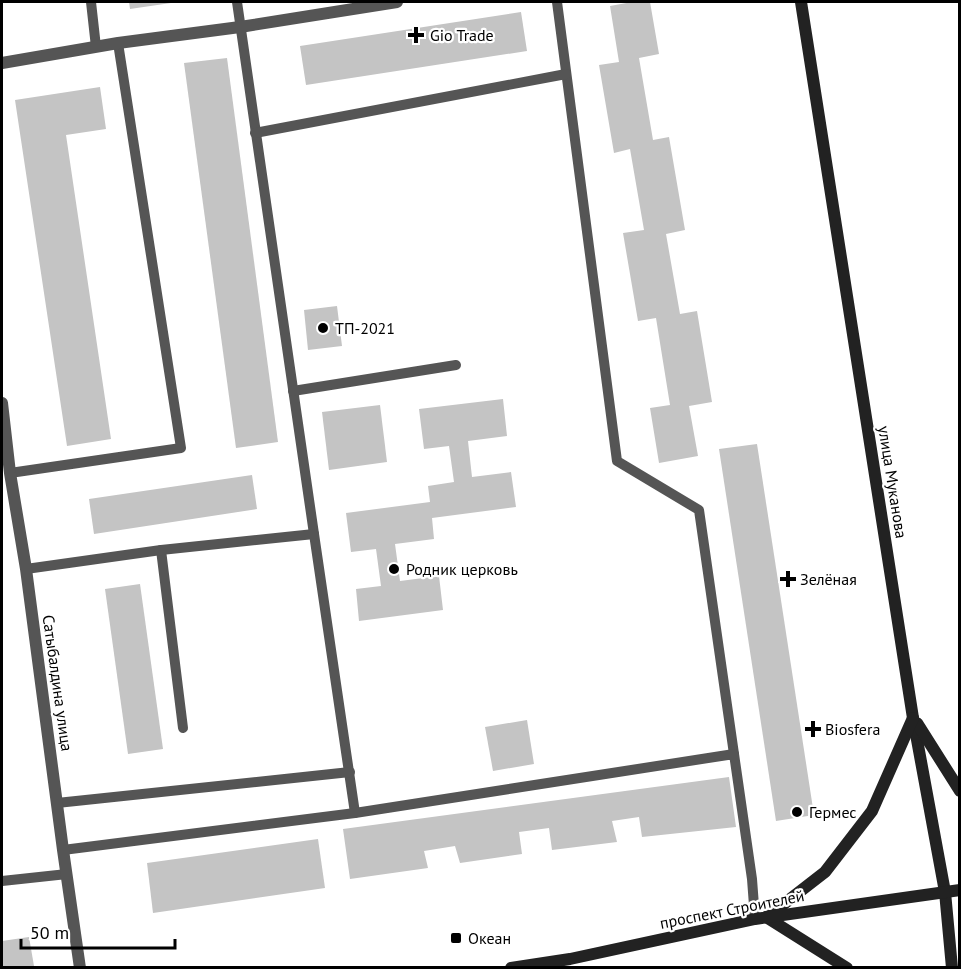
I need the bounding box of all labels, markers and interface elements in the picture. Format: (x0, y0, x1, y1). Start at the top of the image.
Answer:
place label: Gio Trade (430, 25, 494, 45)
marker: Gio Trade (407, 26, 425, 44)
place label: ТП-2021 (335, 318, 395, 338)
marker: ТП-2021 (316, 321, 330, 335)
street label: улица Муканова (874, 424, 912, 540)
place label: Родник церковь (406, 559, 518, 579)
marker: Родник церковь (387, 562, 401, 576)
place label: Зелёная (800, 569, 857, 589)
marker: Зелёная (781, 572, 795, 586)
street label: Сатыбалдина улица (39, 614, 77, 752)
place label: Biosfera (825, 719, 880, 739)
marker: Biosfera (806, 722, 820, 736)
place label: Гермес (809, 802, 857, 822)
marker: Гермес (790, 805, 804, 819)
street label: проспект Строителей (658, 885, 806, 933)
scale bar (21, 912, 176, 950)
text: 50 m (30, 921, 69, 944)
place label: Океан (468, 928, 511, 948)
marker: Океан (449, 931, 463, 945)

